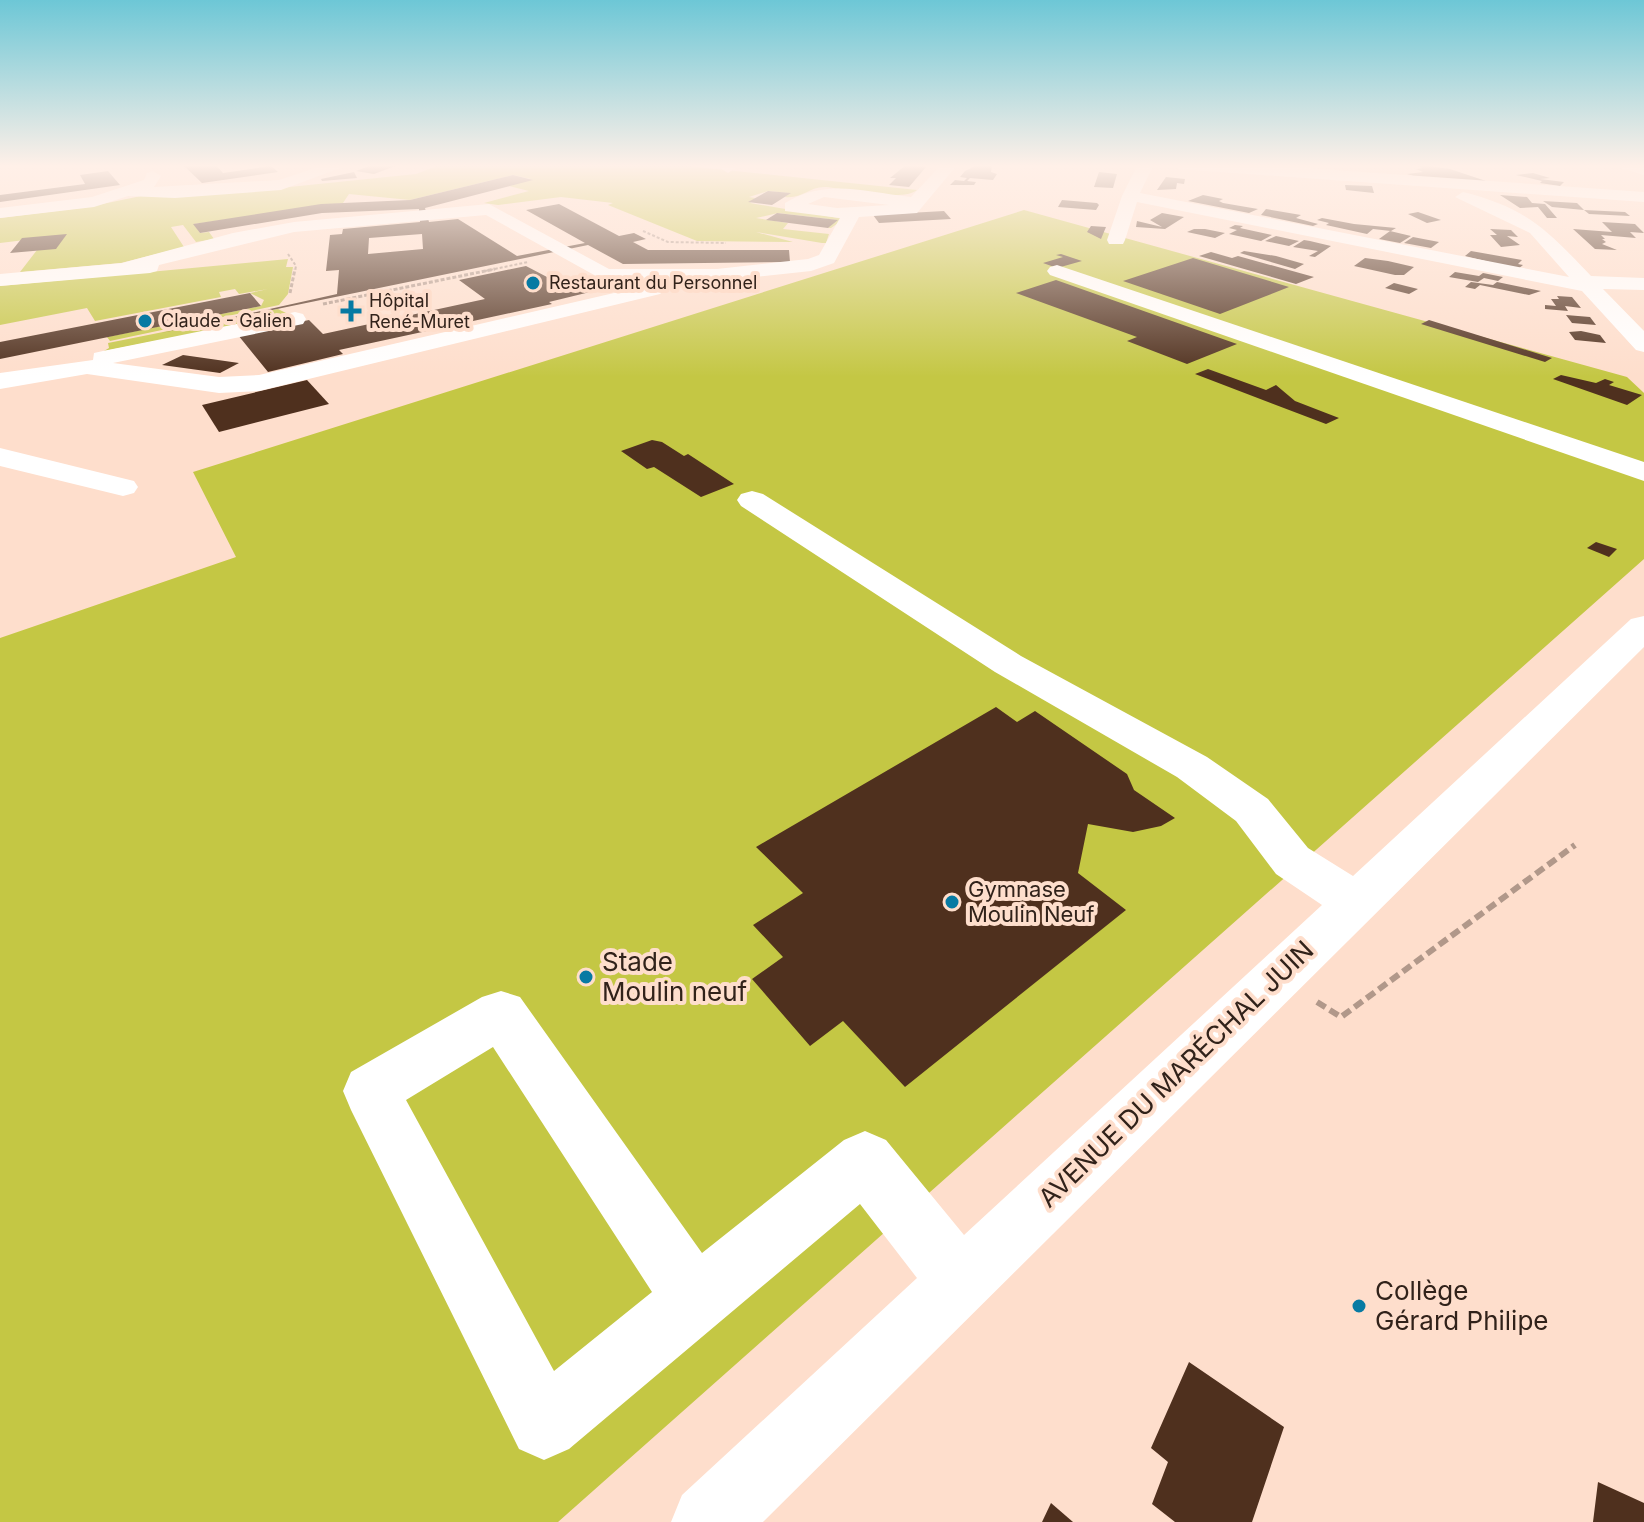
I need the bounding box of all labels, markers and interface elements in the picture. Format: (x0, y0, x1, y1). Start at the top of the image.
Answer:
place label: Restaurant du Personnel (549, 272, 757, 293)
marker: Restaurant du Personnel (524, 274, 542, 292)
place label: Hôpital René-Muret (369, 290, 470, 332)
marker: Hôpital René-Muret (340, 300, 362, 322)
place label: Claude - Galien (161, 310, 293, 331)
marker: Claude - Galien (136, 312, 154, 330)
place label: Gymnase Moulin Neuf (968, 876, 1094, 927)
marker: Gymnase Moulin Neuf (943, 893, 961, 911)
street label: AVENUE DU MARÉCHAL JUIN (1032, 934, 1319, 1213)
place label: Stade Moulin neuf (602, 946, 748, 1007)
marker: Stade Moulin neuf (577, 968, 595, 986)
place label: Collège Gérard Philipe (1375, 1275, 1548, 1336)
marker: Collège Gérard Philipe (1350, 1297, 1368, 1315)

